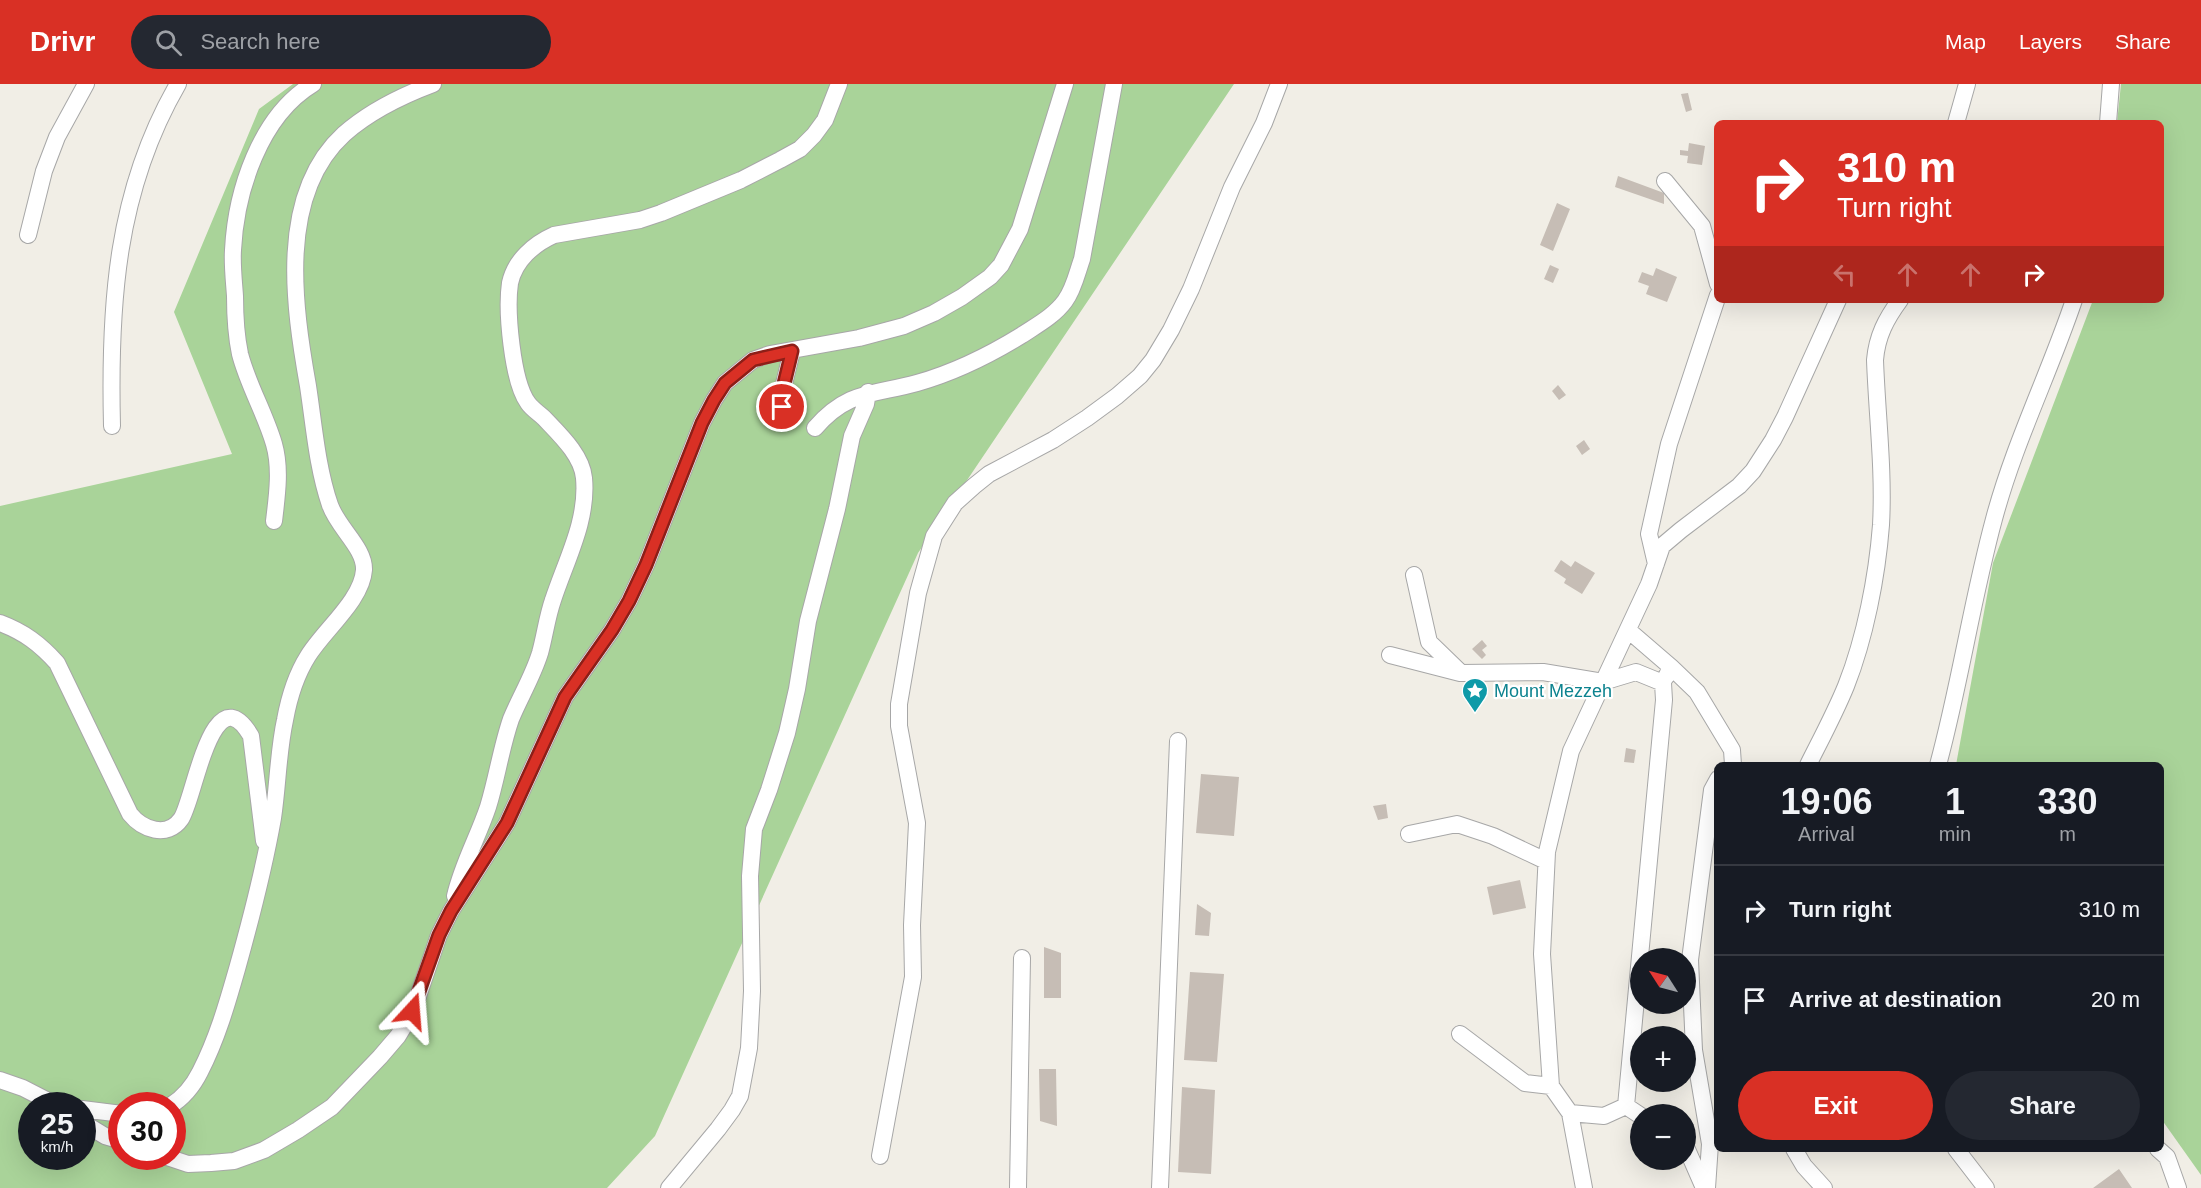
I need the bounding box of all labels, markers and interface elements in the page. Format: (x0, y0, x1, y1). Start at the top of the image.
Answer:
search box (131, 15, 551, 69)
text: Drivr (30, 26, 95, 57)
icon: search (152, 26, 185, 59)
text: Search here (200, 29, 320, 54)
text: Map (1945, 30, 1986, 53)
text: Layers (2019, 30, 2082, 53)
text: Share (2115, 30, 2171, 53)
icon: right (1738, 144, 1816, 222)
text: 310 m (1837, 144, 1956, 191)
text: Turn right (1837, 193, 1952, 223)
icon: left (1828, 258, 1861, 291)
icon: ahead (1891, 258, 1924, 291)
icon: ahead (1954, 258, 1987, 291)
icon: right (2017, 258, 2050, 291)
pin (756, 381, 807, 432)
icon: arrive (765, 390, 798, 423)
place icon: Mount Mezzeh (1460, 676, 1490, 714)
place label: Mount Mezzeh (1494, 681, 1612, 701)
text: 19:06 (1780, 781, 1872, 822)
text: 1 (1945, 781, 1965, 822)
text: 330 (2037, 781, 2098, 822)
text: Arrival (1798, 823, 1855, 845)
text: min (1939, 823, 1971, 845)
text: m (2059, 823, 2076, 845)
icon: right (1738, 894, 1771, 927)
text: Turn right (1789, 897, 1891, 922)
text: 310 m (2079, 897, 2140, 922)
north arrow (1630, 948, 1696, 1014)
map controls (1630, 948, 1696, 1170)
position arrow (380, 979, 444, 1043)
icon: arrive (1738, 984, 1771, 1017)
text: Arrive at destination (1789, 987, 2002, 1012)
text: 20 m (2091, 987, 2140, 1012)
button: + (1630, 1026, 1696, 1092)
button: Exit (1738, 1071, 1933, 1140)
button: Share (1945, 1071, 2140, 1140)
speed limit sign: 30 (108, 1092, 186, 1170)
button: − (1630, 1104, 1696, 1170)
text: 25 (40, 1107, 74, 1140)
text: km/h (41, 1138, 73, 1155)

